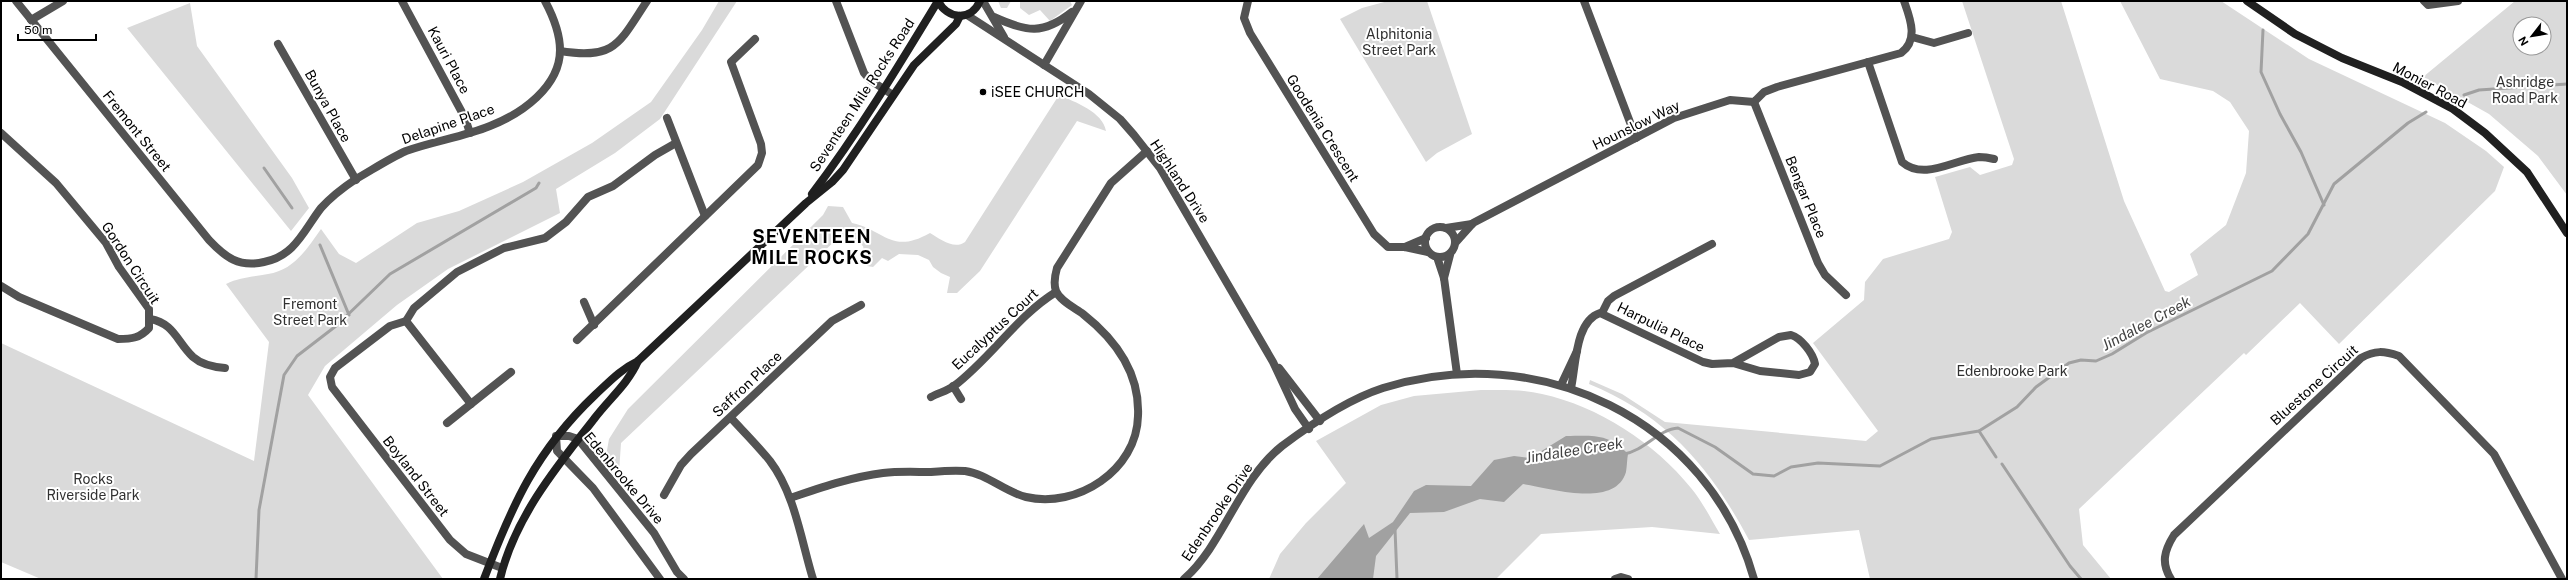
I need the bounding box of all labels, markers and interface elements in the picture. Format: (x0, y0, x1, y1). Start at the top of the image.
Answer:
street label: Seventeen Mile Rocks Road (806, 15, 918, 175)
scale bar (18, 16, 96, 42)
north arrow (2512, 16, 2552, 56)
text: 50 m (24, 23, 52, 37)
street label: Kauri Place (425, 24, 473, 97)
park label: Alphitonia Street Park (1362, 26, 1436, 58)
text: N (2516, 34, 2531, 48)
street label: Monier Road (2390, 59, 2470, 111)
street label: Bunya Place (302, 67, 354, 145)
street label: Goodenia Crescent (1283, 71, 1363, 185)
park label: Ashridge Road Park (2492, 74, 2558, 106)
place label: iSEE CHURCH (991, 84, 1084, 100)
street label: Fremont Street (100, 87, 174, 175)
marker: iSEE CHURCH (978, 87, 988, 97)
street label: Hounslow Way (1590, 97, 1683, 153)
street label: Delapine Place (399, 101, 497, 147)
street label: Highland Drive (1147, 136, 1213, 226)
street label: Bengar Place (1782, 154, 1830, 240)
street label: Gordon Circuit (99, 219, 163, 307)
district label: SEVENTEEN MILE ROCKS (751, 226, 873, 268)
street label: Eucalyptus Court (949, 285, 1041, 373)
water label: Jindalee Creek (2099, 292, 2194, 354)
park label: Fremont Street Park (273, 296, 347, 328)
street label: Harpulia Place (1615, 299, 1707, 355)
street label: Bluestone Circuit (2267, 342, 2361, 428)
street label: Saffron Place (709, 348, 785, 420)
park label: Edenbrooke Park (1956, 363, 2068, 379)
street label: Edenbrooke Drive (581, 429, 667, 527)
street label: Boyland Street (380, 433, 452, 519)
water label: Jindalee Creek (1524, 434, 1625, 466)
street label: Edenbrooke Drive (1178, 460, 1256, 564)
park label: Rocks Riverside Park (46, 471, 140, 503)

